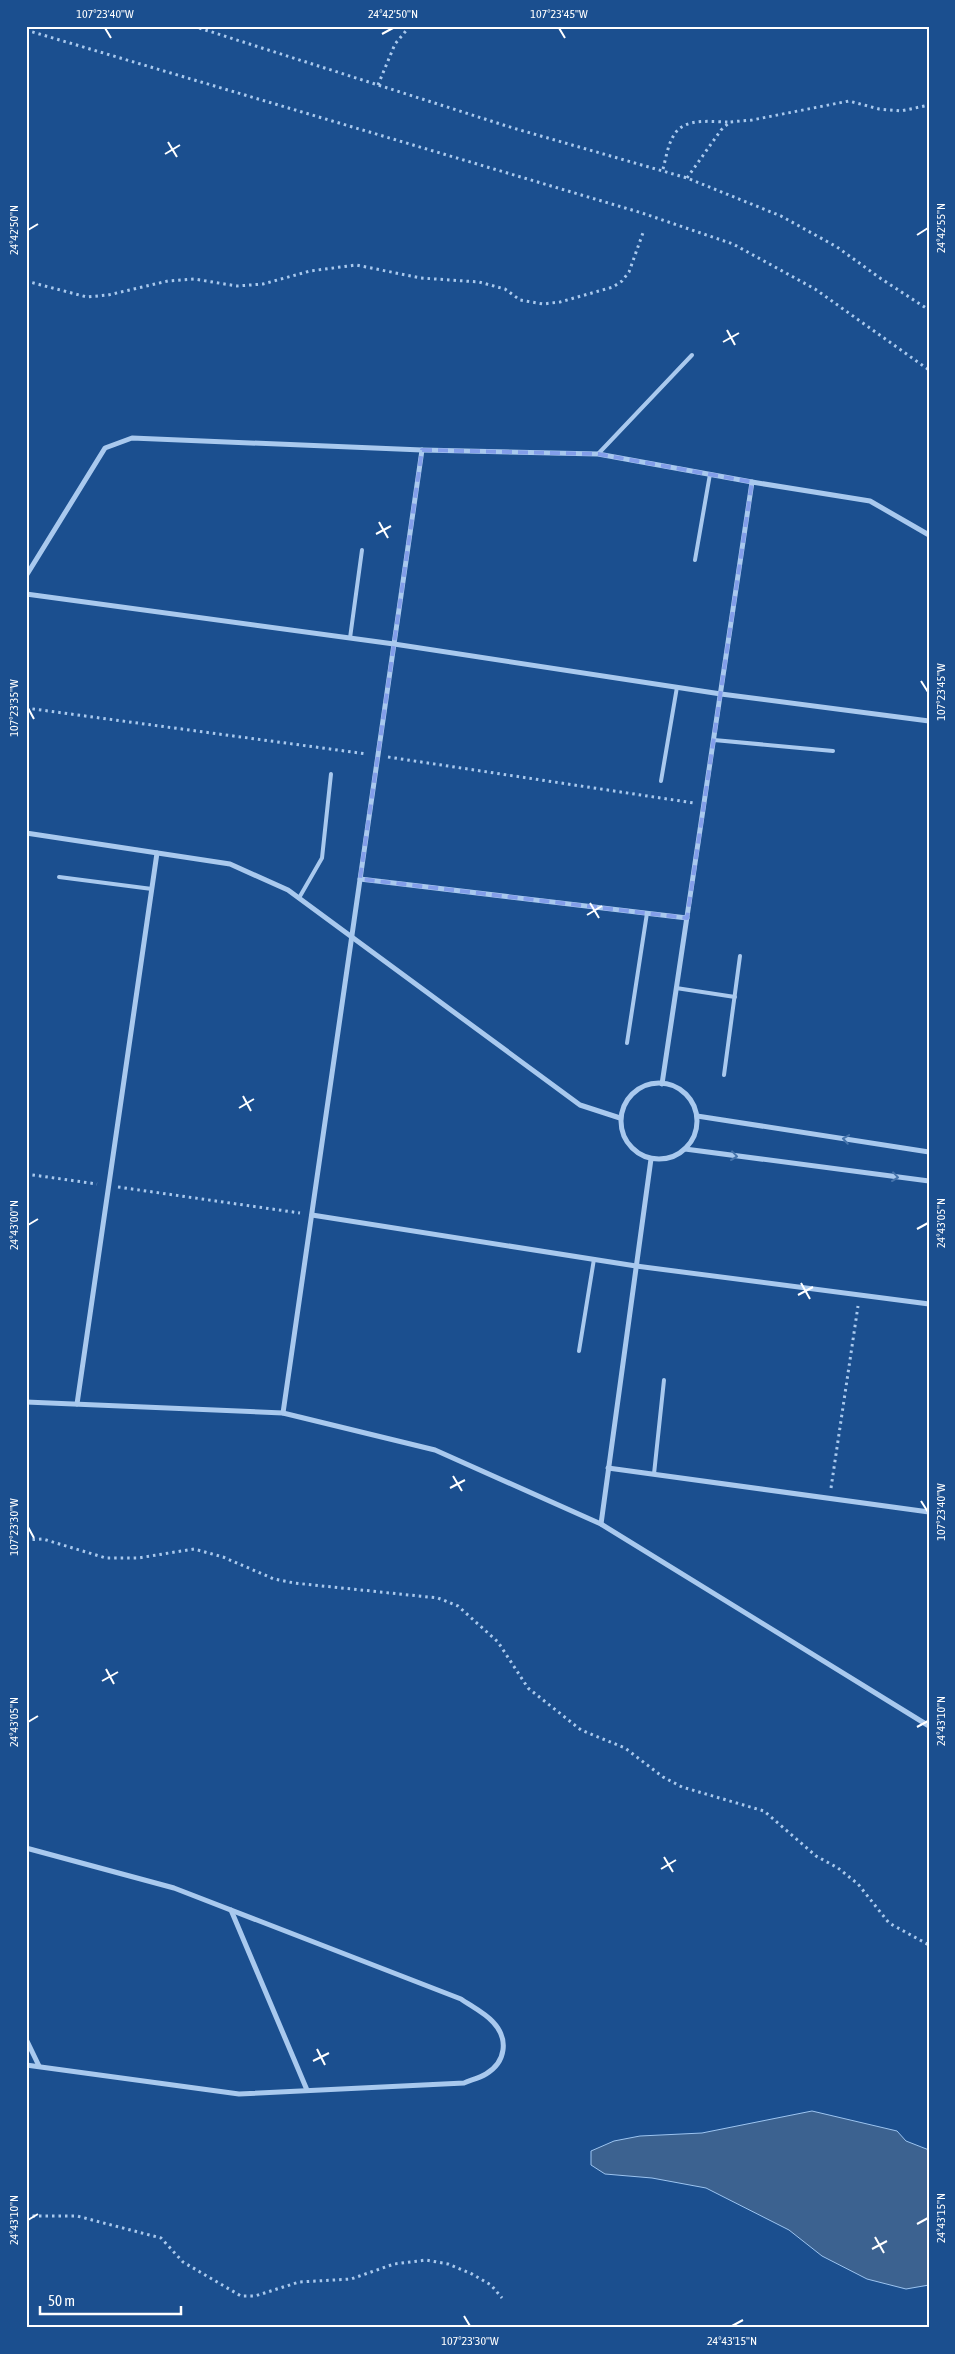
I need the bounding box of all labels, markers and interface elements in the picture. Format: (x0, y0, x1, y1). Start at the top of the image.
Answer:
text: 107°23'40"W (76, 7, 134, 21)
text: 24°42'50"N (368, 7, 418, 21)
text: 107°23'45"W (530, 7, 588, 21)
text: 24°42'55"N (934, 203, 948, 253)
text: 24°42'50"N (7, 205, 21, 255)
text: 107°23'45"W (934, 663, 948, 721)
text: 107°23'35"W (7, 679, 21, 737)
one-way arrow (842, 1135, 850, 1145)
one-way arrow (730, 1150, 738, 1161)
one-way arrow (891, 1171, 899, 1182)
text: 24°43'05"N (934, 1198, 948, 1248)
text: 24°43'00"N (7, 1200, 21, 1250)
text: 107°23'40"W (934, 1483, 948, 1541)
text: 107°23'30"W (7, 1498, 21, 1556)
text: 24°43'10"N (934, 1696, 948, 1746)
text: 24°43'05"N (7, 1697, 21, 1747)
text: 24°43'15"N (934, 2193, 948, 2243)
text: 24°43'10"N (7, 2195, 21, 2245)
scale bar (40, 2284, 181, 2316)
text: 50 m (48, 2292, 75, 2309)
text: 107°23'30"W (441, 2334, 499, 2348)
text: 24°43'15"N (707, 2334, 757, 2348)

